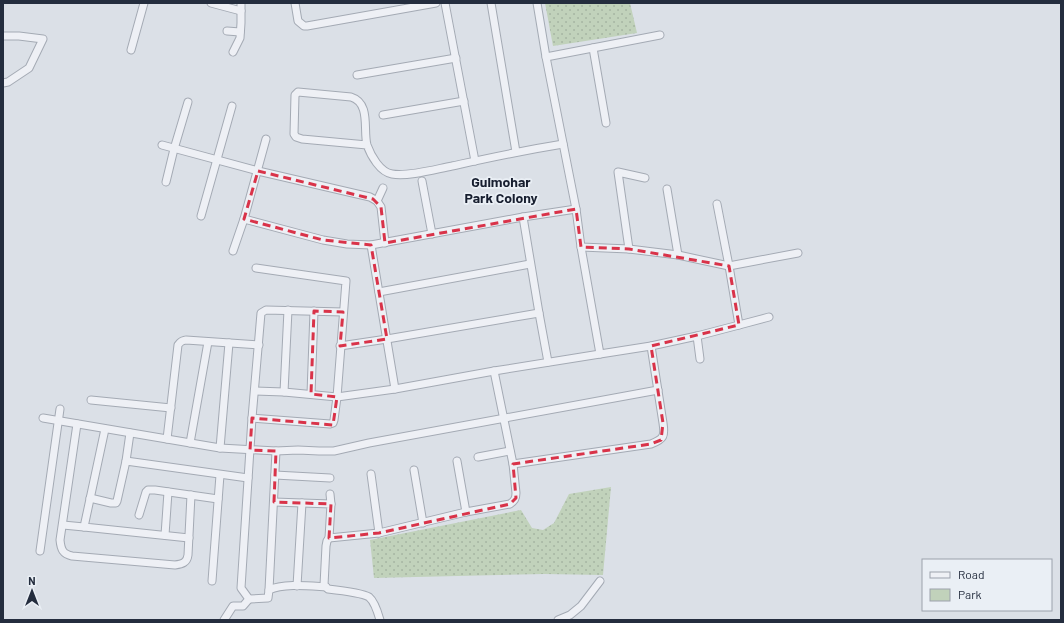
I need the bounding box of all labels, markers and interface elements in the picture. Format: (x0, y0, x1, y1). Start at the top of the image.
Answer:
district label: Gulmohar Park Colony (464, 173, 538, 206)
legend (922, 559, 1052, 611)
text: Road (958, 567, 985, 581)
north arrow (12, 571, 52, 611)
text: N (28, 574, 36, 587)
text: Park (958, 587, 982, 601)

